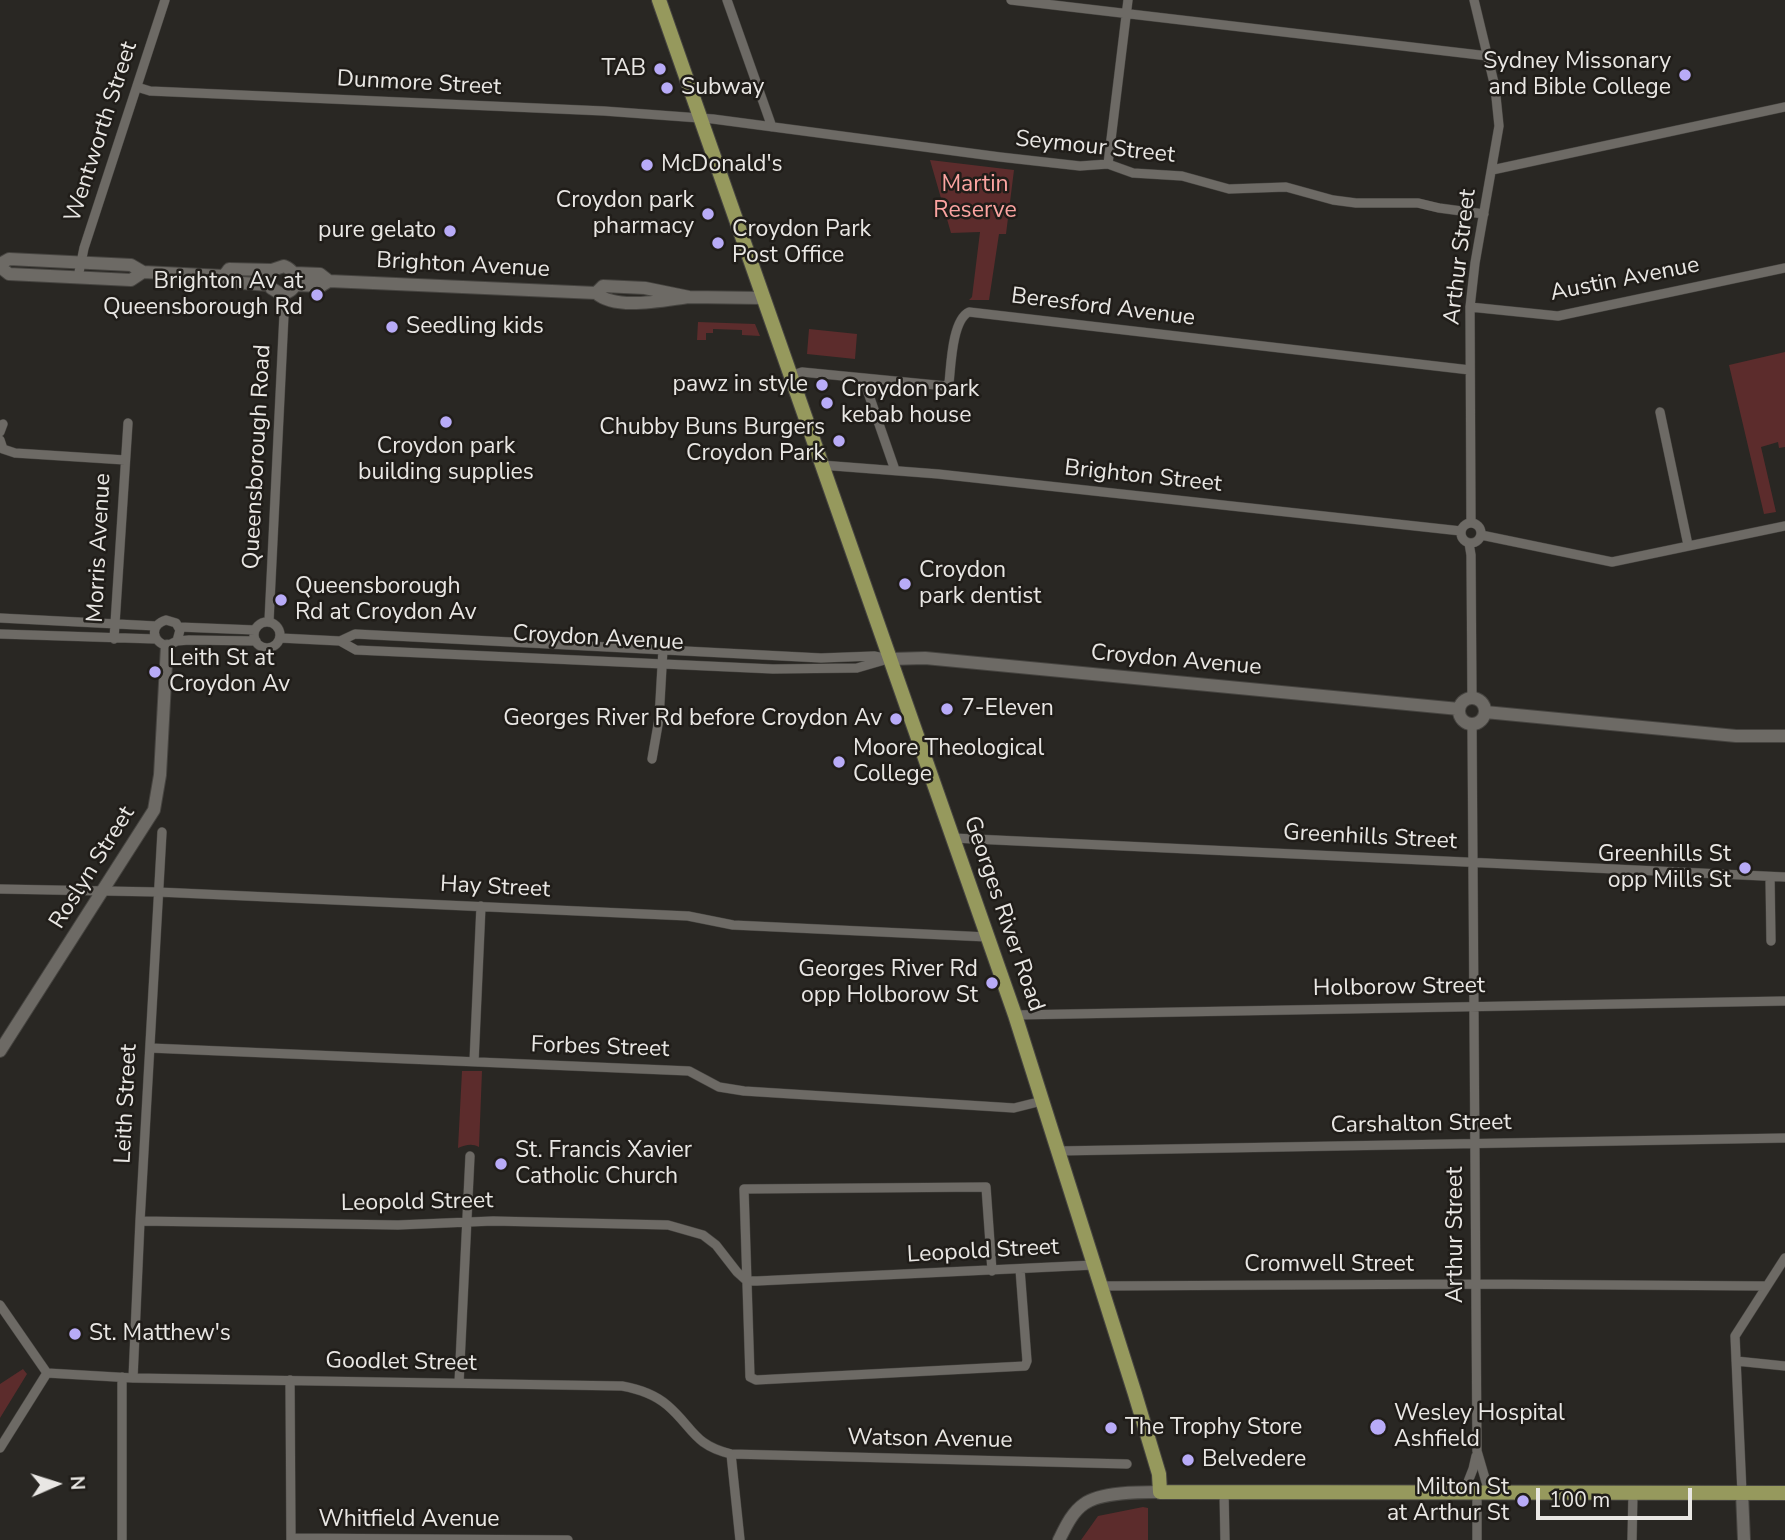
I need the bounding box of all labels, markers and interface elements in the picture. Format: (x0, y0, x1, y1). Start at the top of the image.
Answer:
street label: Wentworth Street (60, 38, 144, 226)
place label: Sydney Missonary and Bible College (1483, 48, 1671, 102)
place label: TAB (602, 55, 646, 83)
marker: TAB (652, 61, 668, 77)
street label: Dunmore Street (336, 66, 502, 102)
marker: Sydney Missonary and Bible College (1677, 67, 1693, 83)
place label: Subway (681, 74, 764, 102)
marker: Subway (659, 80, 675, 96)
street label: Seymour Street (1014, 126, 1176, 170)
place label: McDonald's (661, 151, 783, 179)
marker: McDonald's (639, 157, 655, 173)
park label: Martin Reserve (933, 171, 1017, 225)
place label: Croydon park pharmacy (556, 187, 694, 241)
street label: Arthur Street (1439, 188, 1483, 326)
marker: Croydon park pharmacy (700, 206, 716, 222)
place label: Croydon Park Post Office (732, 216, 871, 270)
place label: pure gelato (318, 217, 436, 245)
marker: pure gelato (442, 223, 458, 239)
marker: Croydon Park Post Office (710, 235, 726, 251)
street label: Brighton Avenue (376, 248, 550, 284)
street label: Austin Avenue (1548, 252, 1702, 308)
place label: Brighton Av at Queensborough Rd (103, 268, 303, 322)
street label: Beresford Avenue (1010, 283, 1196, 333)
marker: Brighton Av at Queensborough Rd (309, 287, 325, 303)
place label: Seedling kids (406, 313, 544, 341)
marker: Seedling kids (384, 319, 400, 335)
street label: Queensborough Road (238, 344, 278, 570)
place label: pawz in style (673, 371, 808, 399)
place label: Croydon park kebab house (841, 376, 979, 430)
marker: pawz in style (814, 377, 830, 393)
marker: Croydon park kebab house (819, 395, 835, 411)
marker: Croydon park building supplies (438, 414, 454, 430)
place label: Chubby Buns Burgers Croydon Park (599, 414, 825, 468)
place label: Croydon park building supplies (358, 433, 534, 487)
marker: Chubby Buns Burgers Croydon Park (831, 433, 847, 449)
street label: Brighton Street (1063, 455, 1223, 499)
street label: Morris Avenue (82, 473, 118, 623)
place label: Croydon park dentist (919, 557, 1041, 611)
place label: Queensborough Rd at Croydon Av (295, 573, 477, 627)
marker: Croydon park dentist (897, 576, 913, 592)
marker: Queensborough Rd at Croydon Av (273, 592, 289, 608)
street label: Croydon Avenue (512, 621, 684, 657)
street label: Croydon Avenue (1089, 640, 1263, 682)
place label: Leith St at Croydon Av (169, 645, 290, 699)
marker: Leith St at Croydon Av (147, 664, 163, 680)
place label: 7-Eleven (961, 695, 1054, 723)
marker: 7-Eleven (939, 701, 955, 717)
place label: Georges River Rd before Croydon Av (503, 705, 882, 733)
marker: Georges River Rd before Croydon Av (888, 711, 904, 727)
place label: Moore Theological College (853, 735, 1044, 789)
marker: Moore Theological College (831, 754, 847, 770)
street label: Roslyn Street (44, 802, 142, 934)
street label: Georges River Road (957, 813, 1049, 1015)
street label: Greenhills Street (1282, 820, 1458, 856)
place label: Greenhills St opp Mills St (1598, 841, 1731, 895)
marker: Greenhills St opp Mills St (1737, 860, 1753, 876)
street label: Hay Street (439, 871, 551, 905)
place label: Georges River Rd opp Holborow St (798, 956, 978, 1010)
street label: Holborow Street (1313, 973, 1485, 1003)
marker: Georges River Rd opp Holborow St (984, 975, 1000, 991)
street label: Forbes Street (530, 1032, 670, 1064)
street label: Leith Street (110, 1043, 144, 1165)
street label: Carshalton Street (1330, 1110, 1512, 1140)
place label: St. Francis Xavier Catholic Church (515, 1137, 692, 1191)
marker: St. Francis Xavier Catholic Church (493, 1156, 509, 1172)
street label: Arthur Street (1442, 1167, 1470, 1303)
street label: Leopold Street (341, 1188, 493, 1218)
street label: Leopold Street (906, 1234, 1060, 1270)
street label: Cromwell Street (1244, 1251, 1414, 1279)
place label: St. Matthew's (89, 1320, 231, 1348)
marker: St. Matthew's (67, 1326, 83, 1342)
street label: Goodlet Street (325, 1348, 477, 1378)
place label: Wesley Hospital Ashfield (1394, 1400, 1565, 1454)
place label: The Trophy Store (1125, 1414, 1302, 1442)
marker: Wesley Hospital Ashfield (1368, 1417, 1388, 1437)
marker: The Trophy Store (1103, 1420, 1119, 1436)
street label: Watson Avenue (847, 1425, 1013, 1455)
place label: Belvedere (1202, 1446, 1306, 1474)
north arrow (21, 1449, 91, 1519)
marker: Belvedere (1180, 1452, 1196, 1468)
place label: Milton St at Arthur St (1387, 1474, 1509, 1528)
scale bar (1540, 1474, 1696, 1518)
text: N (64, 1475, 90, 1491)
text: 100 m (1549, 1486, 1610, 1514)
marker: Milton St at Arthur St (1515, 1493, 1531, 1509)
street label: Whitfield Avenue (318, 1506, 500, 1534)

